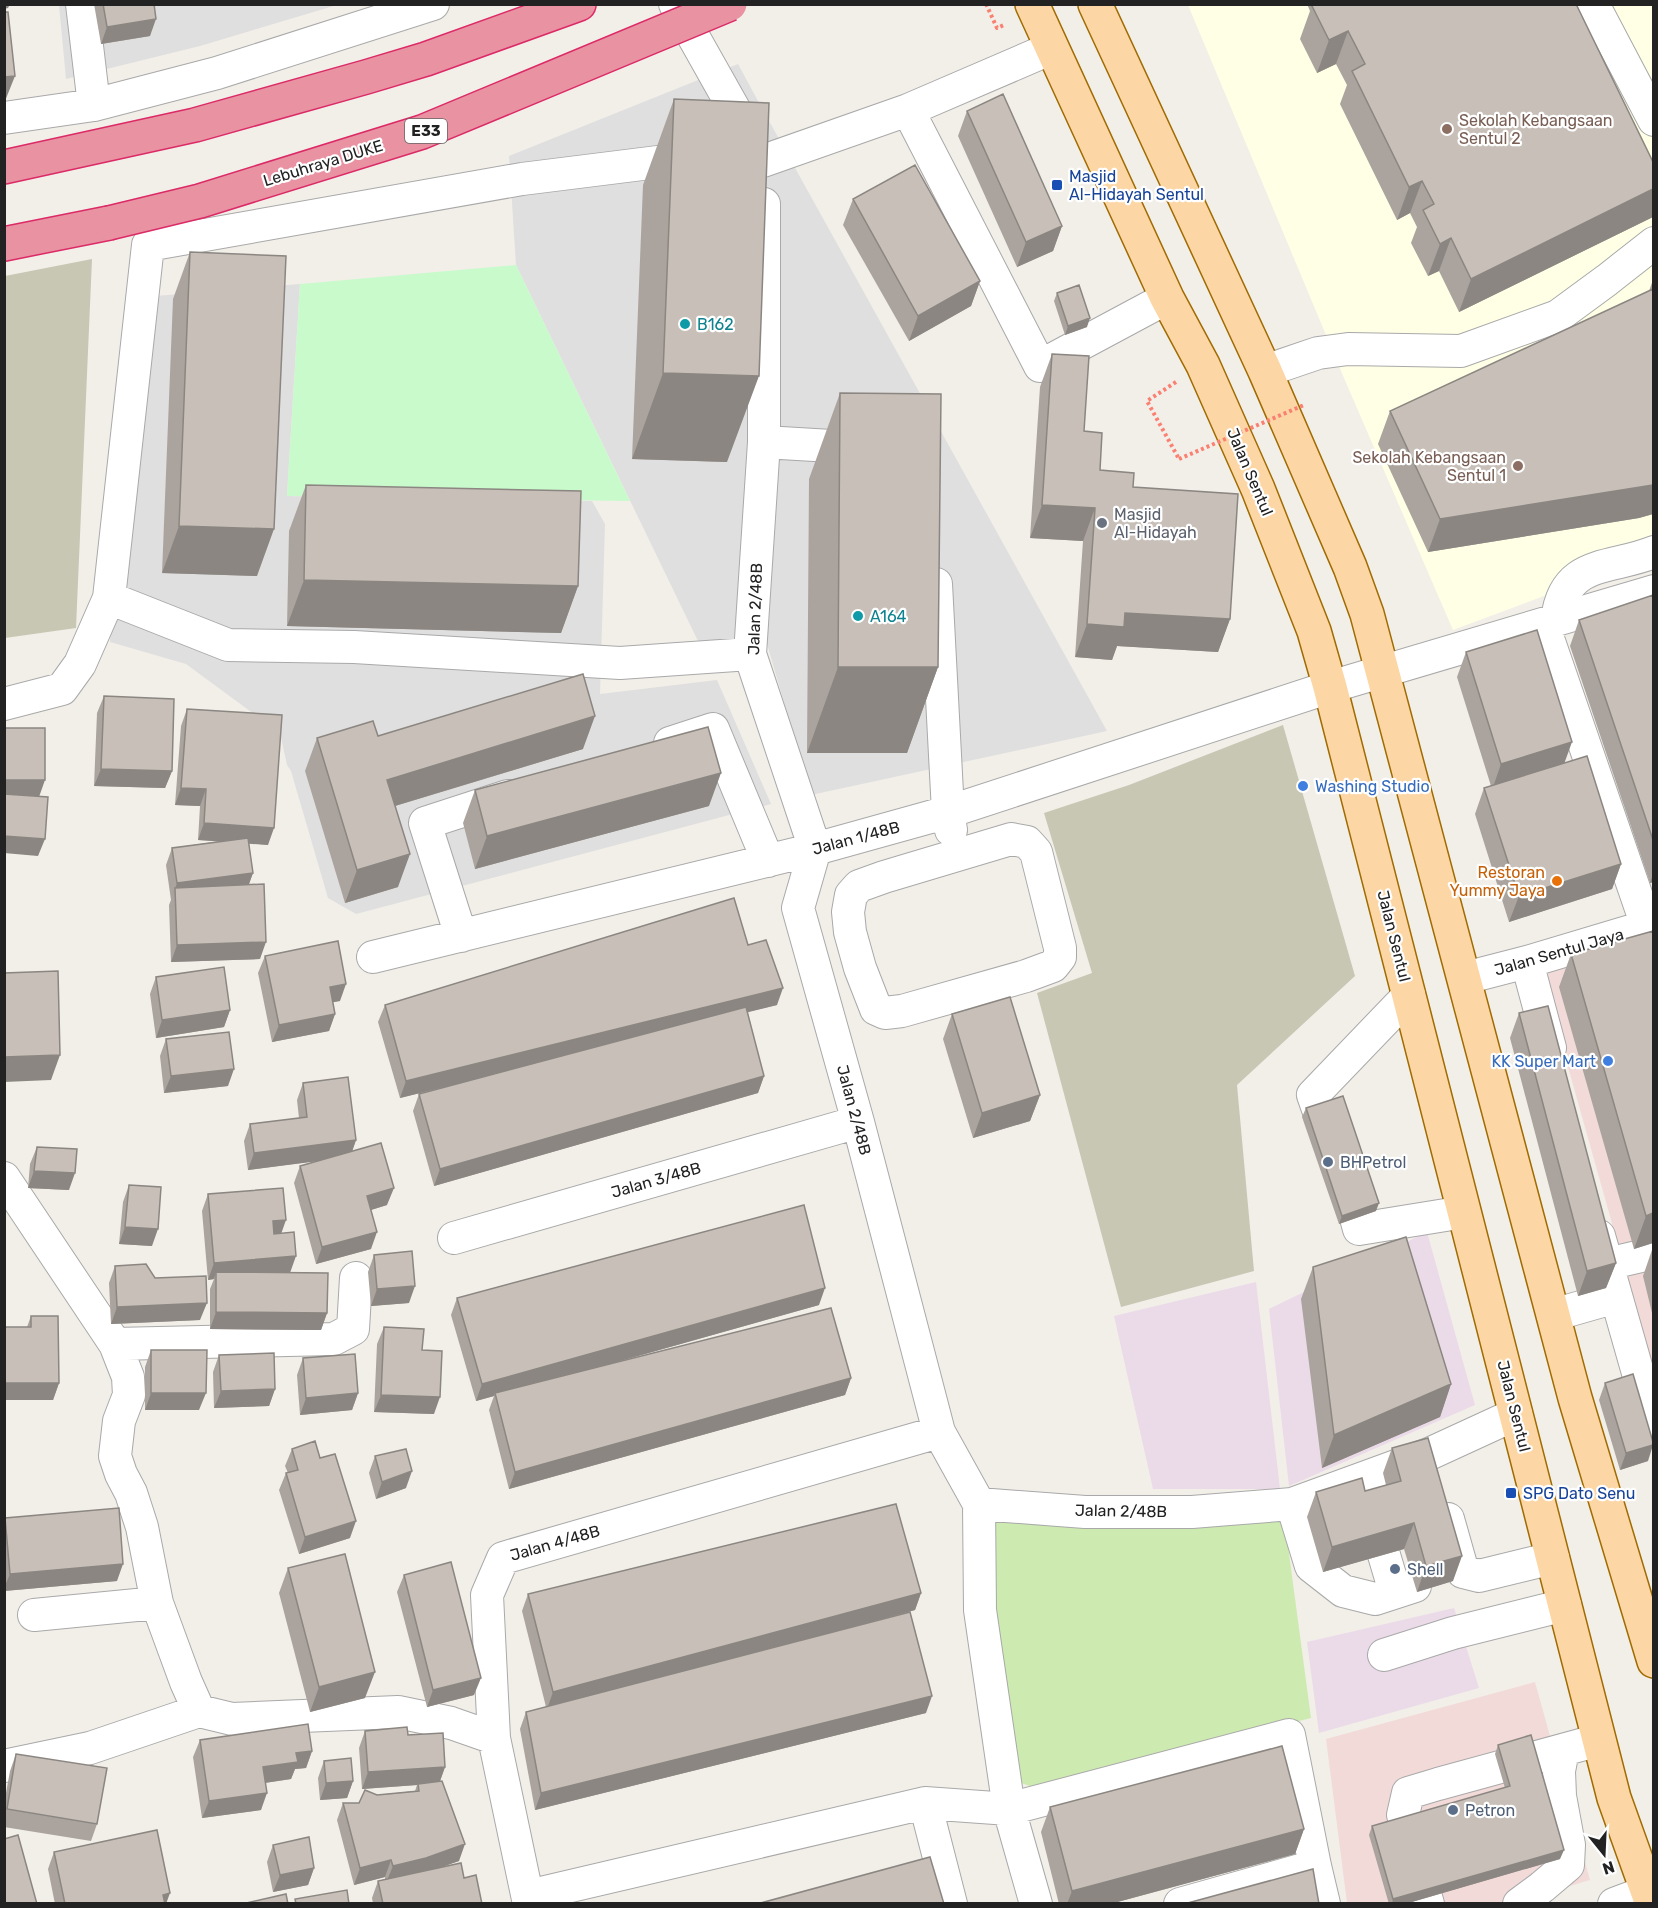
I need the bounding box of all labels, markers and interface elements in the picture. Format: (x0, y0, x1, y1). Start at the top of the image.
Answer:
place label: Sekolah Kebangsaan Sentul 2 (1459, 111, 1613, 148)
road number: E33 (405, 119, 447, 143)
marker: Sekolah Kebangsaan Sentul 2 (1440, 122, 1454, 136)
street label: Lebuhraya DUKE (261, 136, 385, 190)
place label: Masjid Al-Hidayah Sentul (1069, 167, 1204, 204)
marker: Masjid Al-Hidayah Sentul (1050, 178, 1064, 192)
place label: B162 (697, 315, 734, 334)
marker: B162 (678, 317, 692, 331)
street label: Jalan Sentul (1223, 425, 1277, 519)
place label: Sekolah Kebangsaan Sentul 1 (1352, 448, 1506, 485)
marker: Sekolah Kebangsaan Sentul 1 (1511, 459, 1525, 473)
place label: Masjid Al-Hidayah (1114, 505, 1197, 542)
marker: Masjid Al-Hidayah (1095, 516, 1109, 530)
street label: Jalan 2/48B (744, 563, 766, 655)
place label: A164 (870, 607, 907, 626)
marker: A164 (851, 609, 865, 623)
place label: Washing Studio (1315, 777, 1430, 796)
marker: Washing Studio (1296, 779, 1310, 793)
street label: Jalan 1/48B (810, 817, 902, 859)
place label: Restoran Yummy Jaya (1449, 863, 1545, 900)
marker: Restoran Yummy Jaya (1550, 874, 1564, 888)
street label: Jalan Sentul (1373, 888, 1415, 984)
street label: Jalan Sentul Jaya (1492, 924, 1626, 980)
place label: KK Super Mart (1491, 1052, 1596, 1071)
marker: KK Super Mart (1601, 1054, 1615, 1068)
street label: Jalan 2/48B (833, 1063, 875, 1157)
place label: BHPetrol (1340, 1153, 1406, 1172)
marker: BHPetrol (1321, 1155, 1335, 1169)
street label: Jalan 3/48B (609, 1158, 703, 1202)
street label: Jalan Sentul (1493, 1358, 1535, 1454)
place label: SPG Dato Senu (1523, 1484, 1635, 1503)
marker: SPG Dato Senu (1504, 1486, 1518, 1500)
street label: Jalan 2/48B (1075, 1501, 1167, 1521)
street label: Jalan 4/48B (508, 1521, 602, 1565)
place label: Shell (1407, 1560, 1443, 1579)
marker: Shell (1388, 1562, 1402, 1576)
place label: Petron (1465, 1801, 1515, 1820)
marker: Petron (1446, 1803, 1460, 1817)
north arrow (1574, 1824, 1634, 1884)
text: N (1600, 1857, 1617, 1879)

